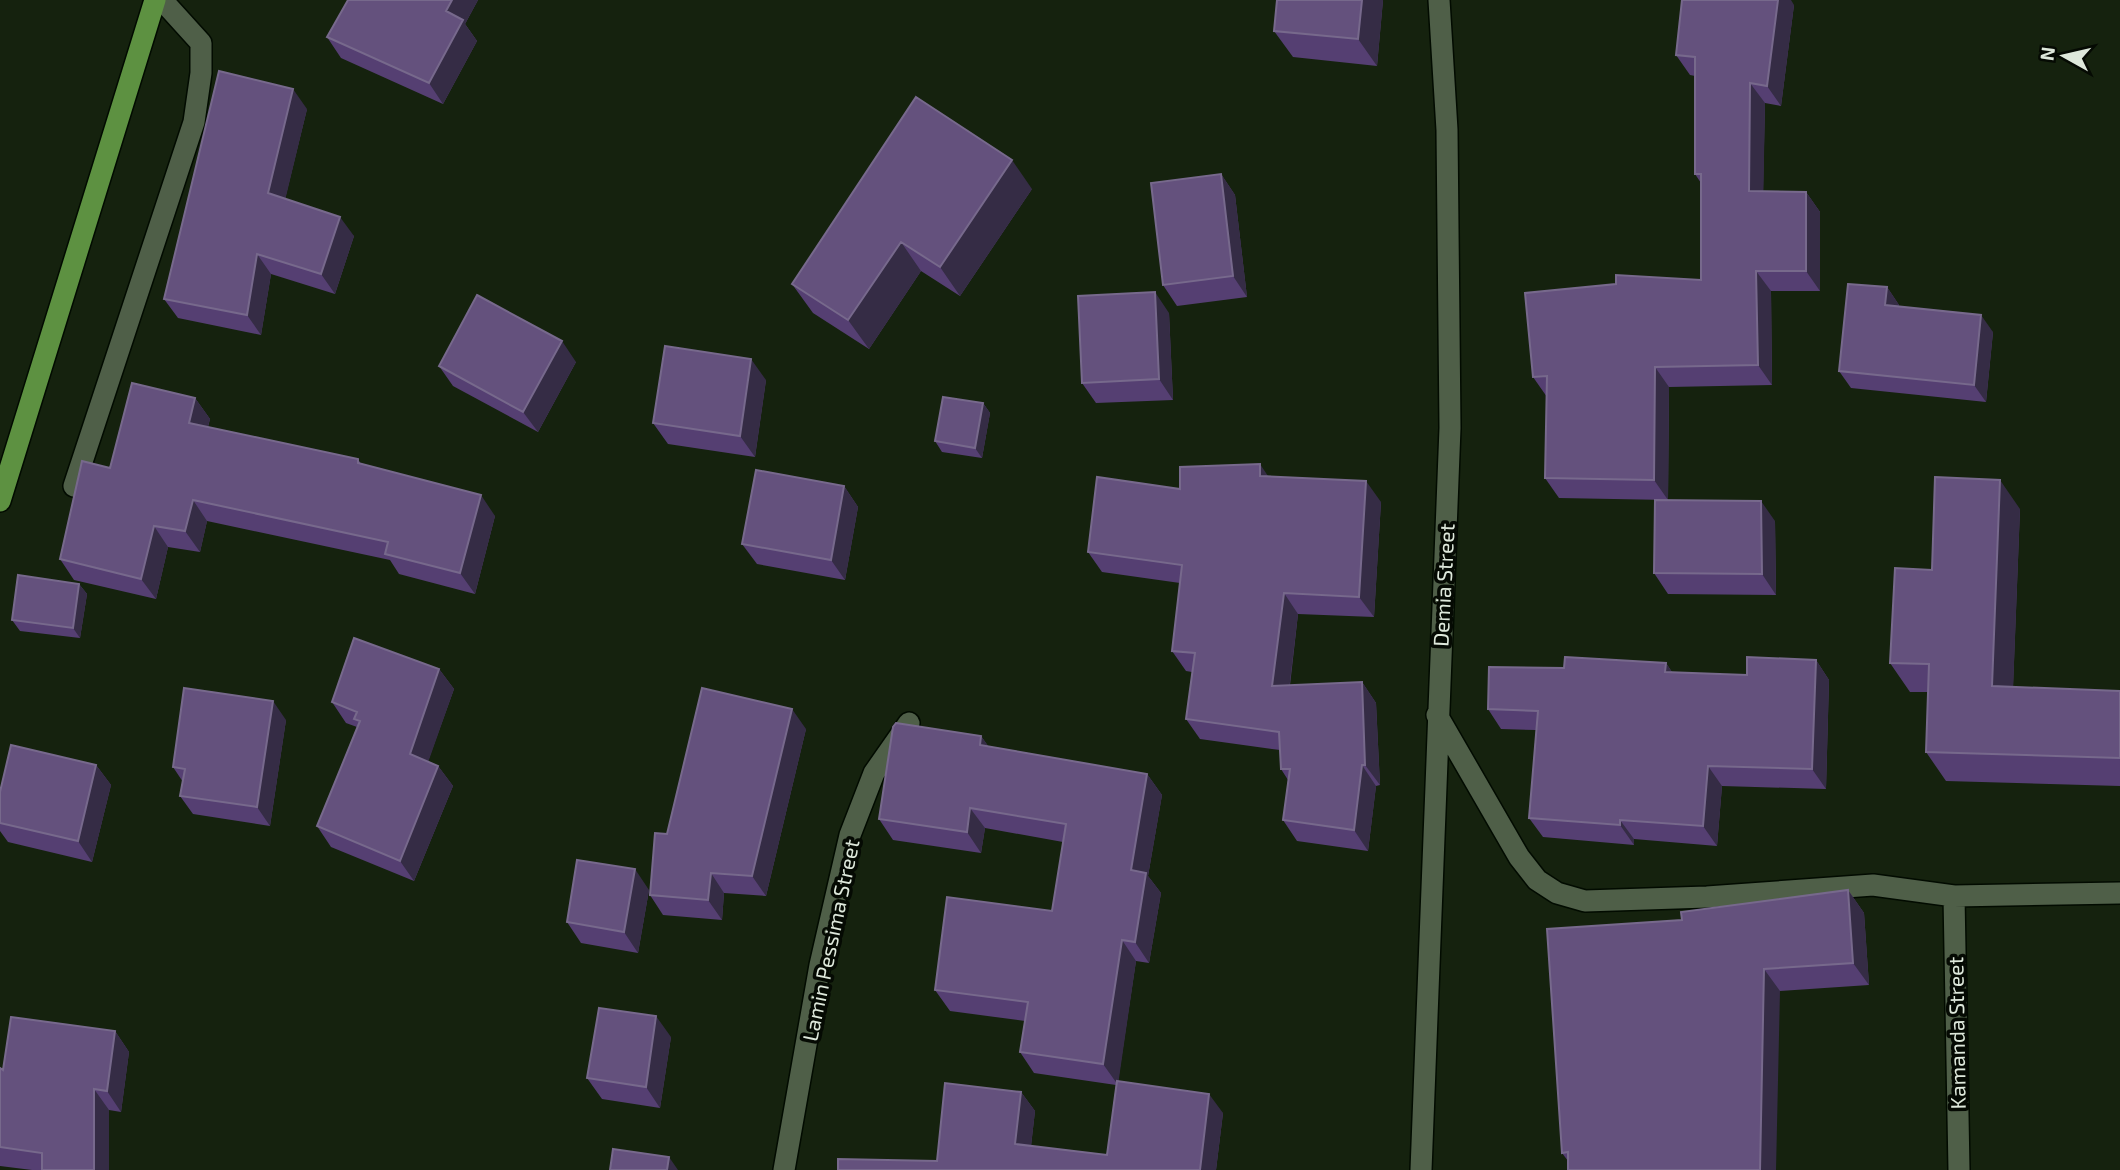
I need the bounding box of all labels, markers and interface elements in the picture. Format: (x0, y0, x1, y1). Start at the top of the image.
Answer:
north arrow (2029, 21, 2099, 91)
text: N (2034, 45, 2059, 62)
street label: Demia Street (1427, 523, 1459, 647)
street label: Lamin Pessima Street (796, 837, 864, 1043)
street label: Kamanda Street (1942, 956, 1970, 1110)

